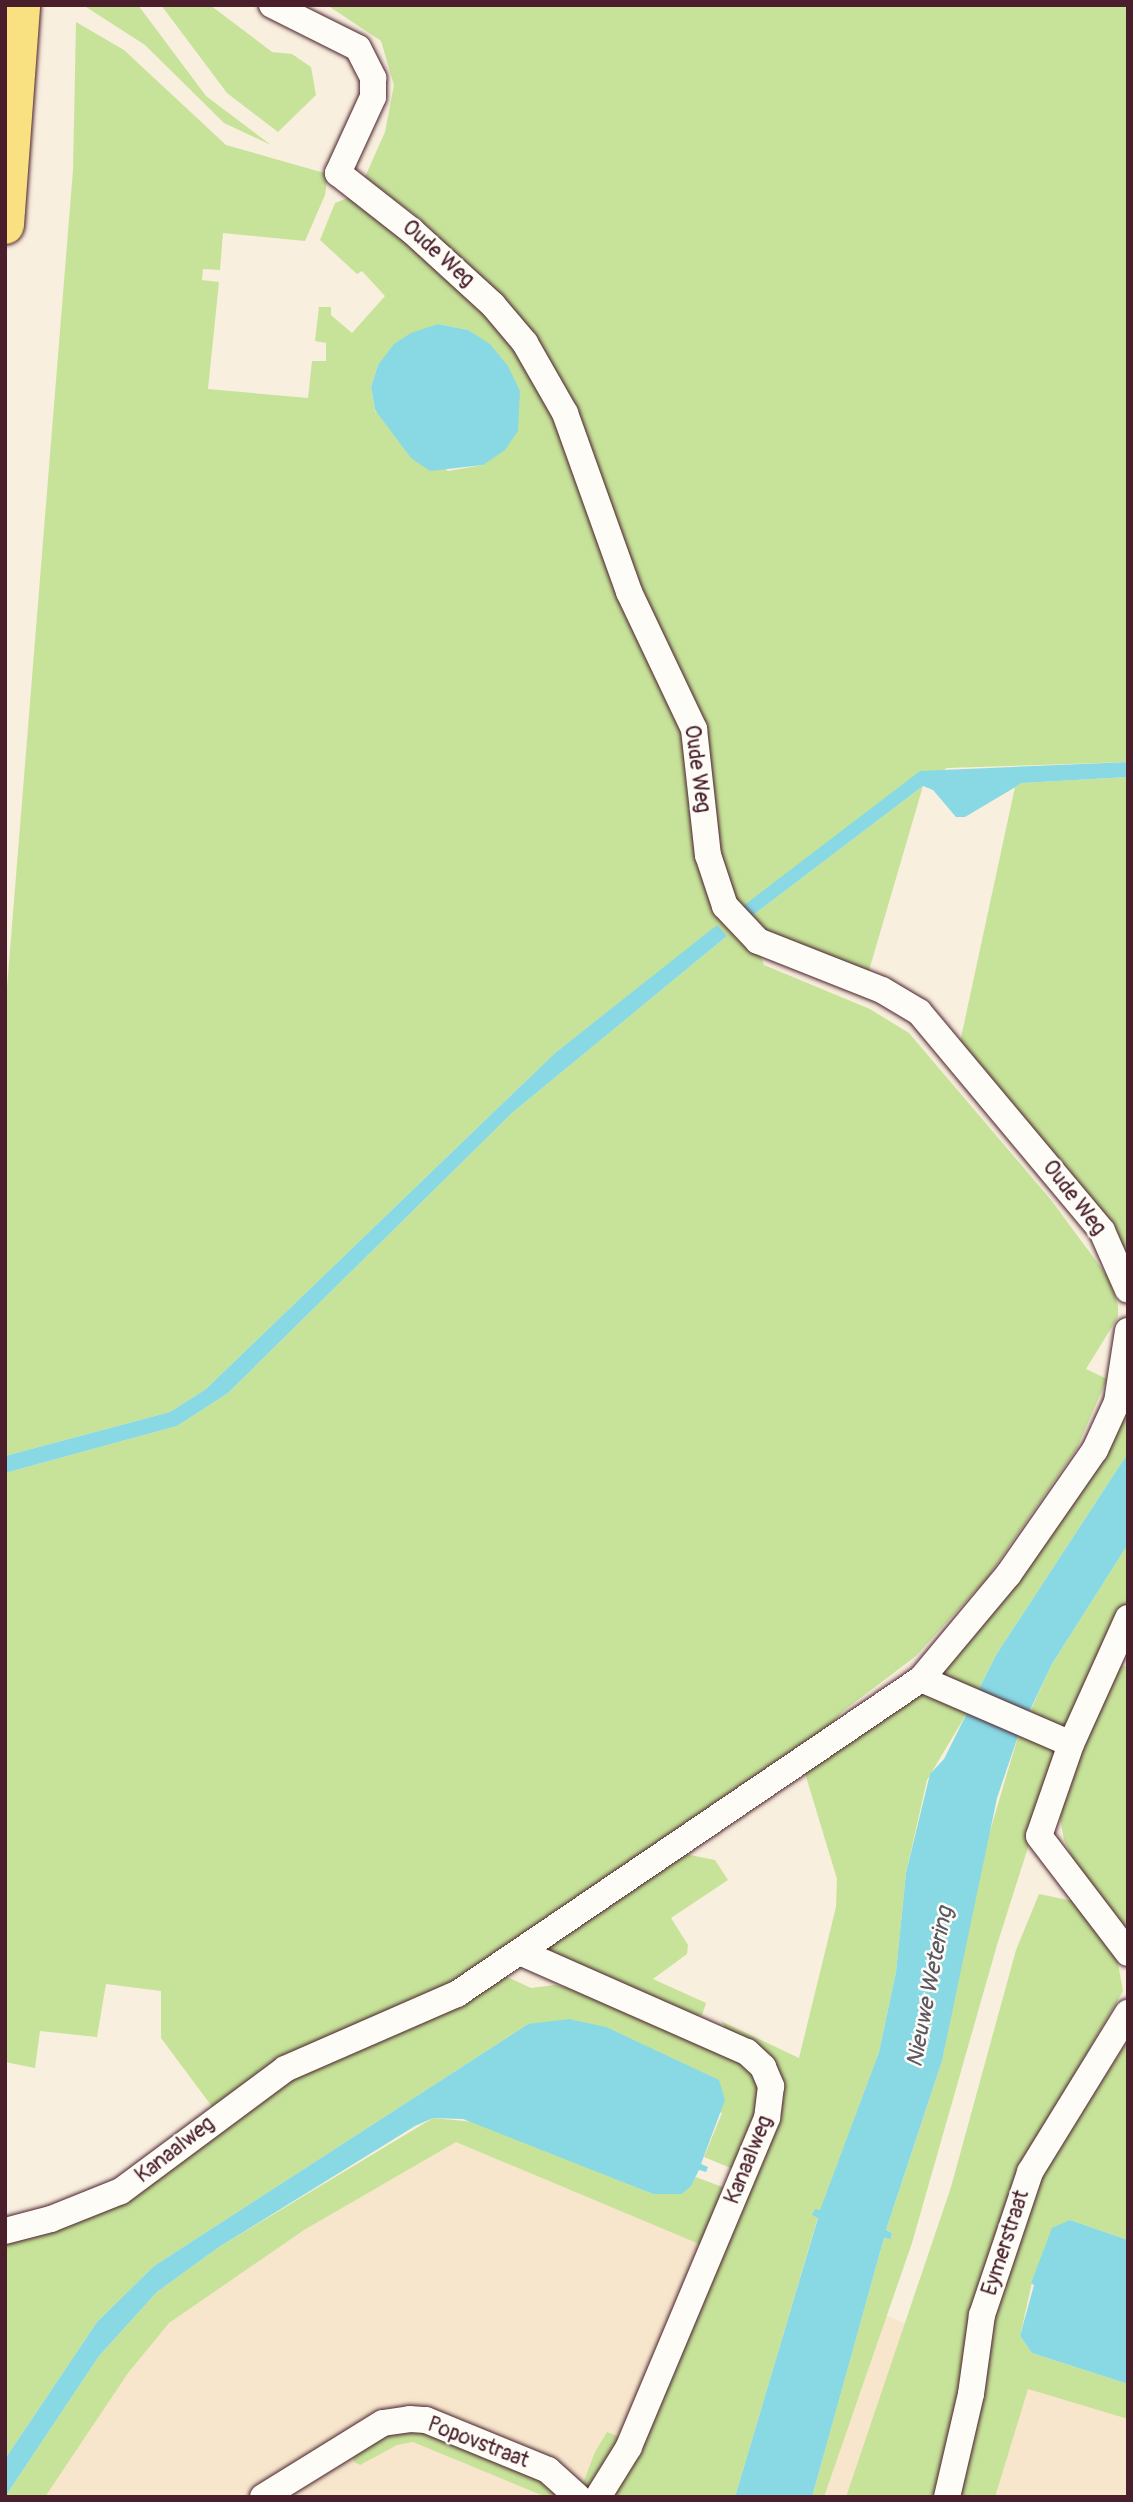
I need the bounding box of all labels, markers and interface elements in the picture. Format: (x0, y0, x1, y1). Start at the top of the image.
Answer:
street label: Oude Weg (397, 215, 479, 293)
street label: Oude Weg (678, 724, 716, 814)
street label: Oude Weg (1037, 1156, 1111, 1240)
water label: Nieuwe Wetering (901, 1905, 959, 2069)
street label: Kanaalweg (130, 2111, 220, 2189)
street label: Kanaalweg (720, 2112, 778, 2208)
street label: Eymerstraat (977, 2187, 1035, 2299)
street label: Popovstraat (424, 2412, 532, 2474)

